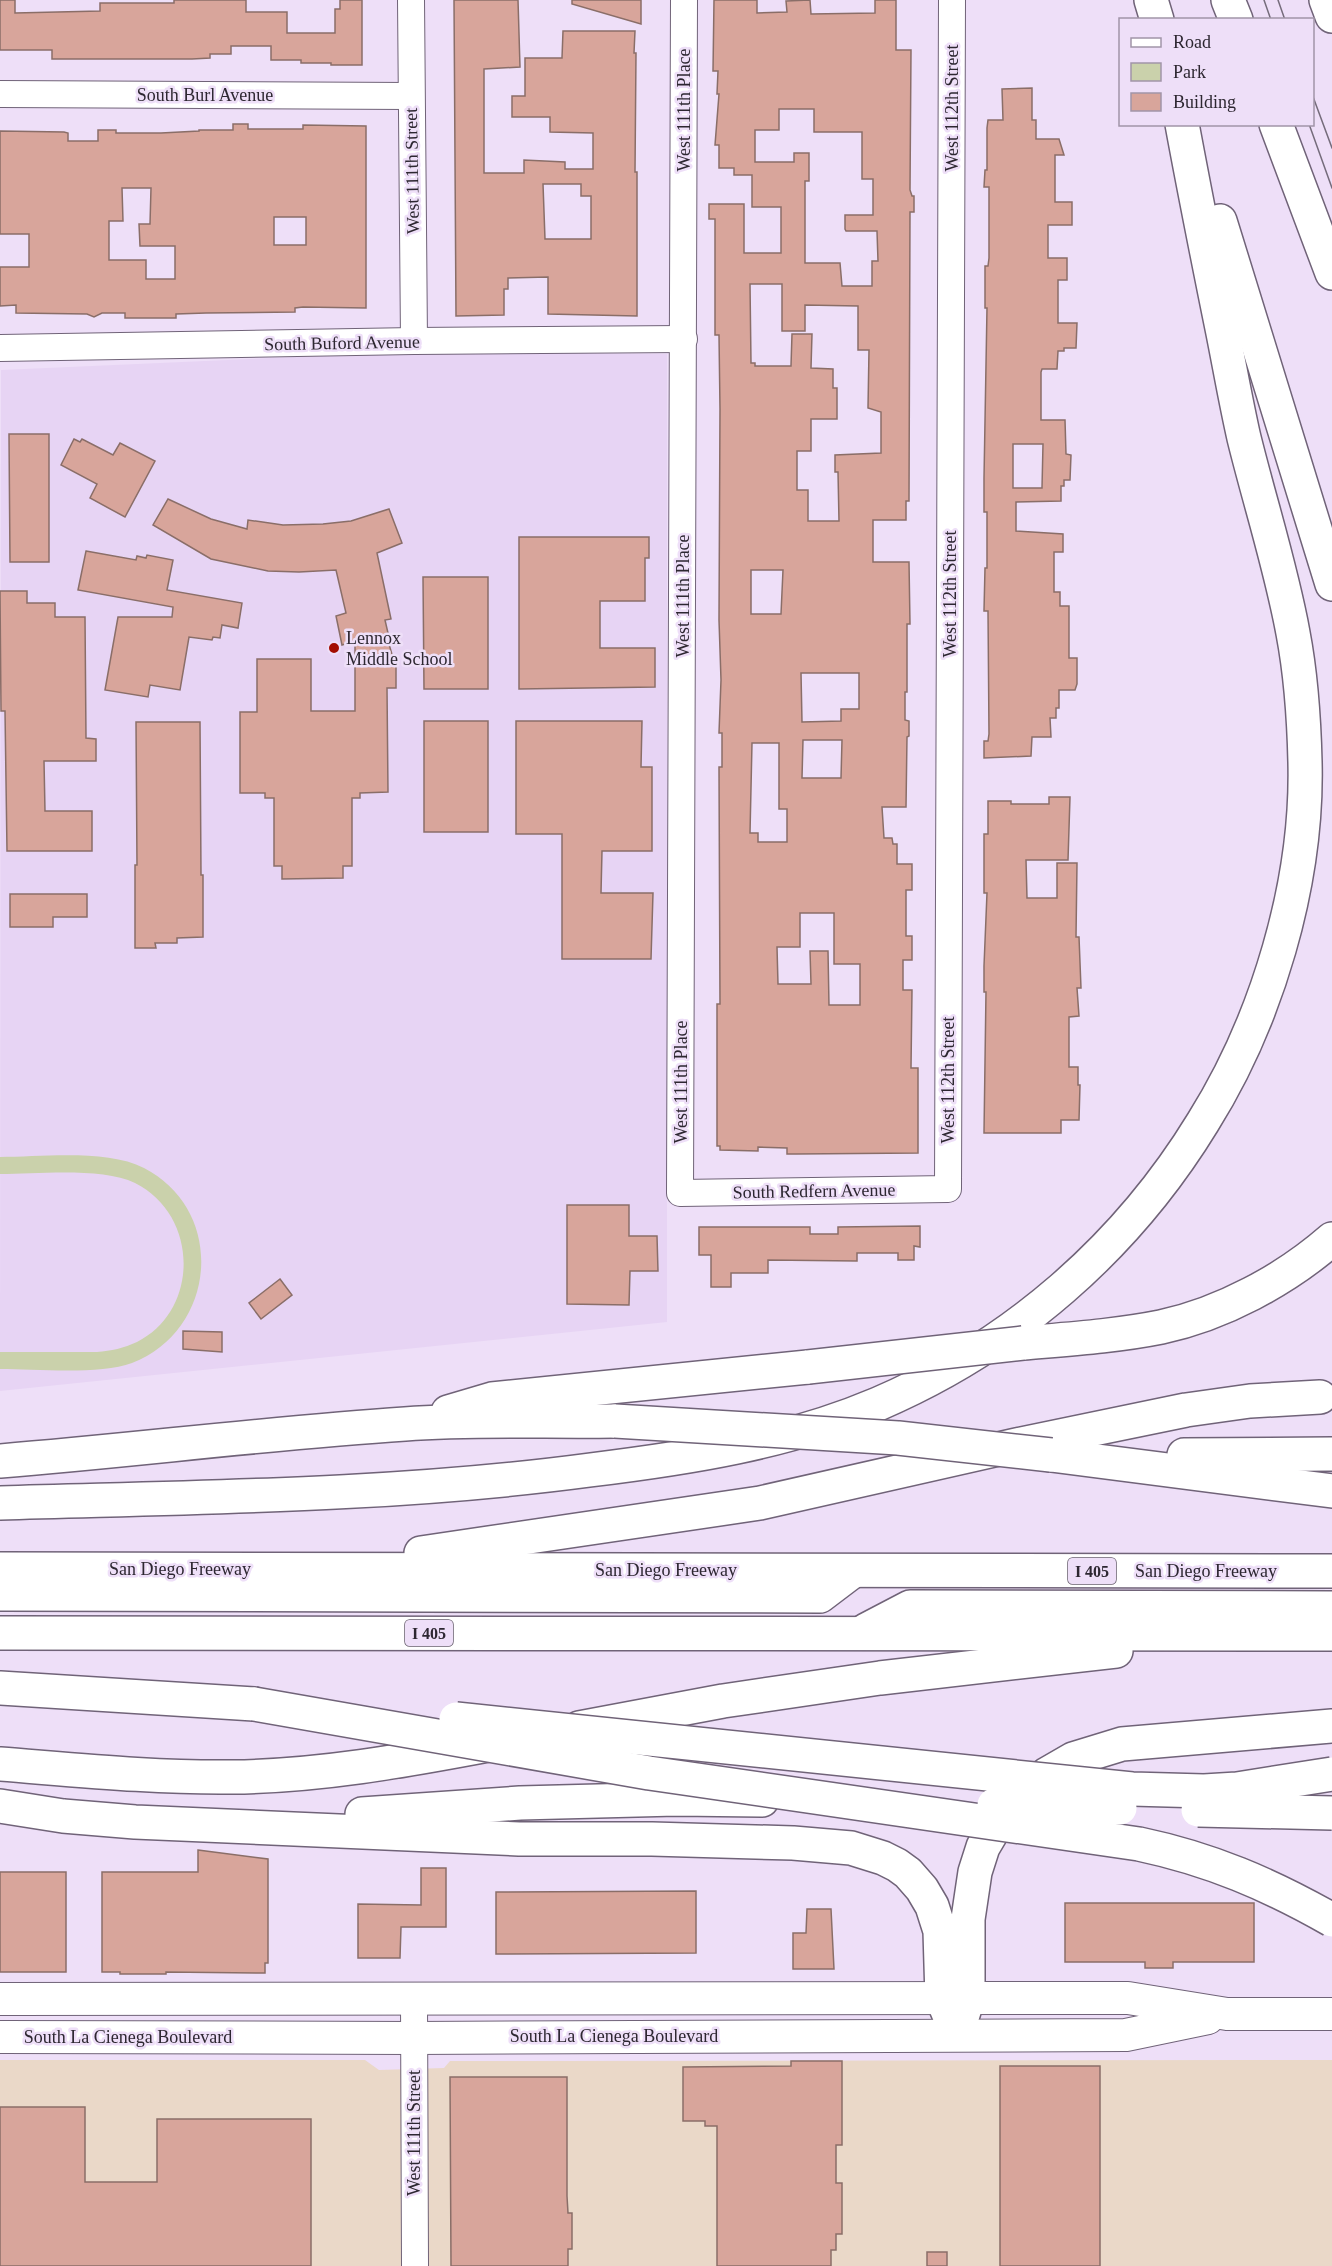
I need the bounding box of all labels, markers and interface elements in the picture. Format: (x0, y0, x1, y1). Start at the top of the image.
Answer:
legend (1119, 18, 1314, 126)
text: Road (1173, 32, 1211, 52)
street label: West 112th Street (942, 45, 962, 171)
street label: West 111th Place (674, 48, 694, 172)
text: Park (1173, 62, 1206, 82)
street label: South Burl Avenue (137, 85, 273, 105)
text: Building (1173, 92, 1236, 112)
street label: West 111th Street (401, 108, 423, 234)
street label: South Buford Avenue (264, 332, 420, 354)
street label: West 112th Street (940, 531, 960, 657)
street label: West 111th Place (673, 534, 693, 658)
place label: Lennox Middle School (346, 628, 453, 669)
marker: Lennox Middle School (327, 641, 341, 655)
street label: West 112th Street (938, 1017, 958, 1143)
street label: West 111th Place (671, 1020, 691, 1144)
street label: South Redfern Avenue (733, 1180, 895, 1202)
road number: I 405 (1068, 1558, 1116, 1584)
street label: San Diego Freeway (109, 1559, 251, 1579)
street label: San Diego Freeway (595, 1560, 737, 1580)
street label: San Diego Freeway (1135, 1561, 1277, 1581)
road number: I 405 (405, 1620, 453, 1646)
street label: South La Cienega Boulevard (510, 2026, 718, 2046)
street label: South La Cienega Boulevard (24, 2027, 232, 2047)
street label: West 111th Street (404, 2070, 424, 2196)

